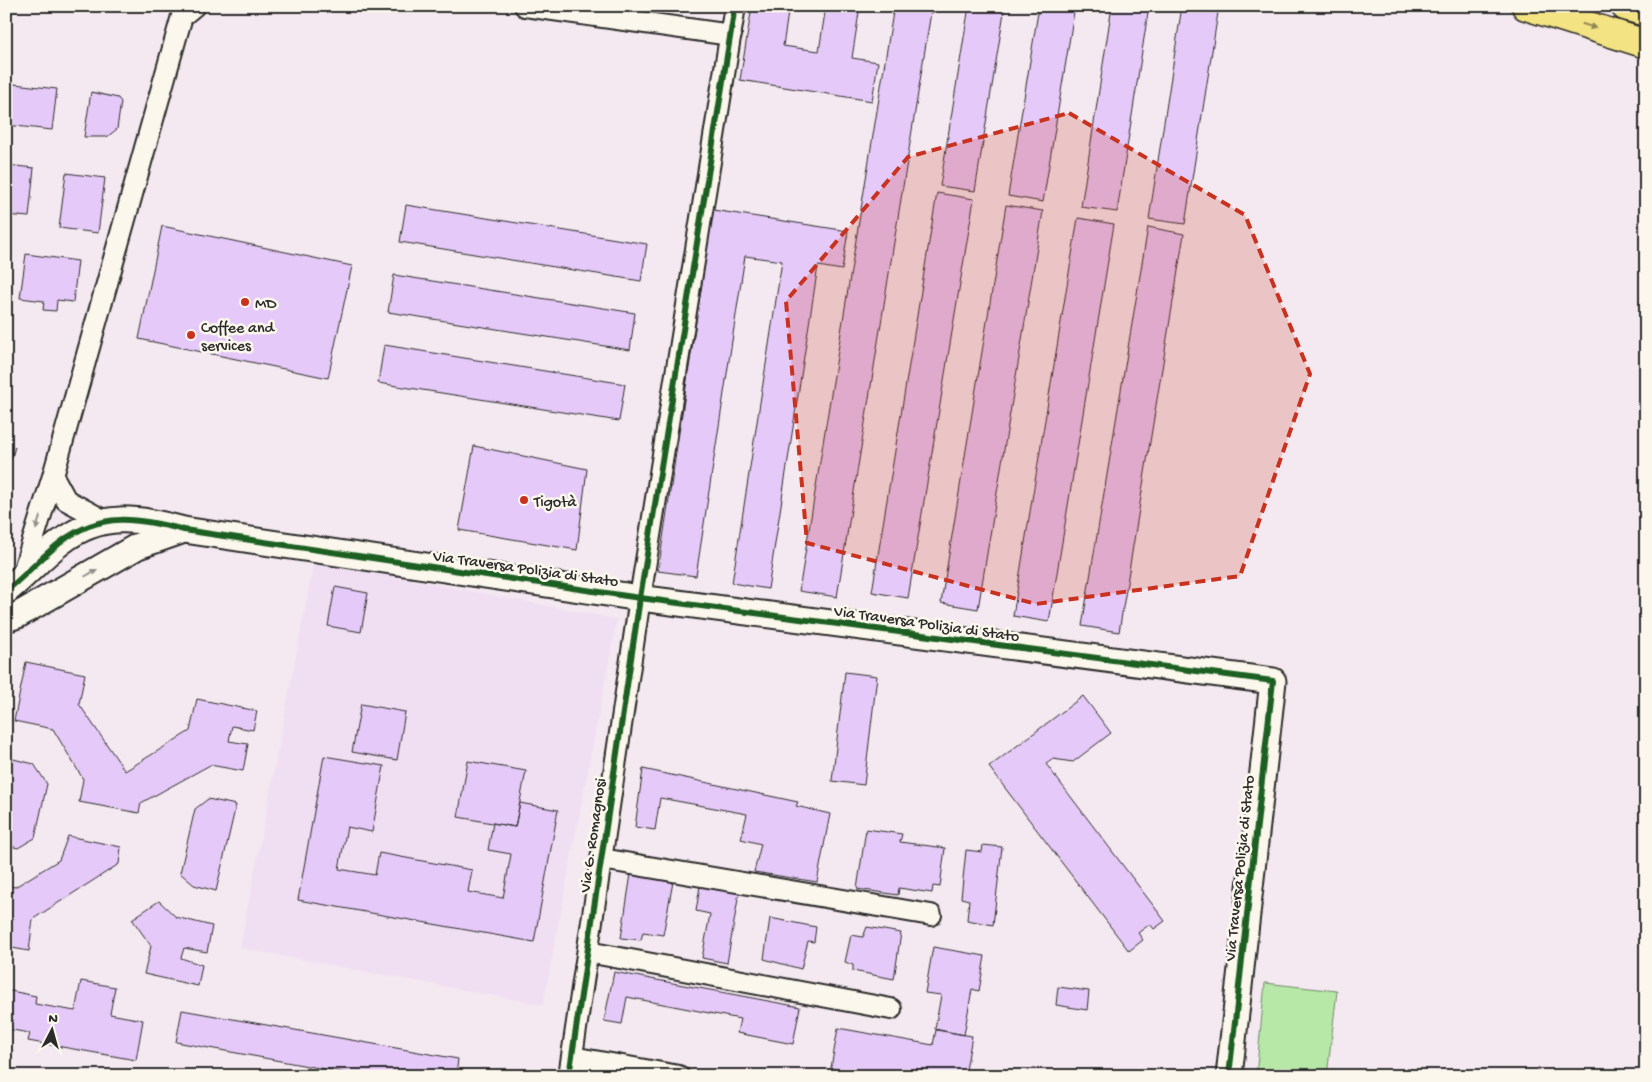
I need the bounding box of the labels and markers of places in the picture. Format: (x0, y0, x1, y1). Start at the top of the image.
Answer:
marker: MD (239, 296, 251, 308)
place label: MD (255, 296, 277, 315)
place label: Coffee and services (201, 320, 276, 357)
marker: Coffee and services (185, 329, 197, 341)
marker: Tigotà (518, 494, 530, 506)
place label: Tigotà (533, 494, 578, 513)

